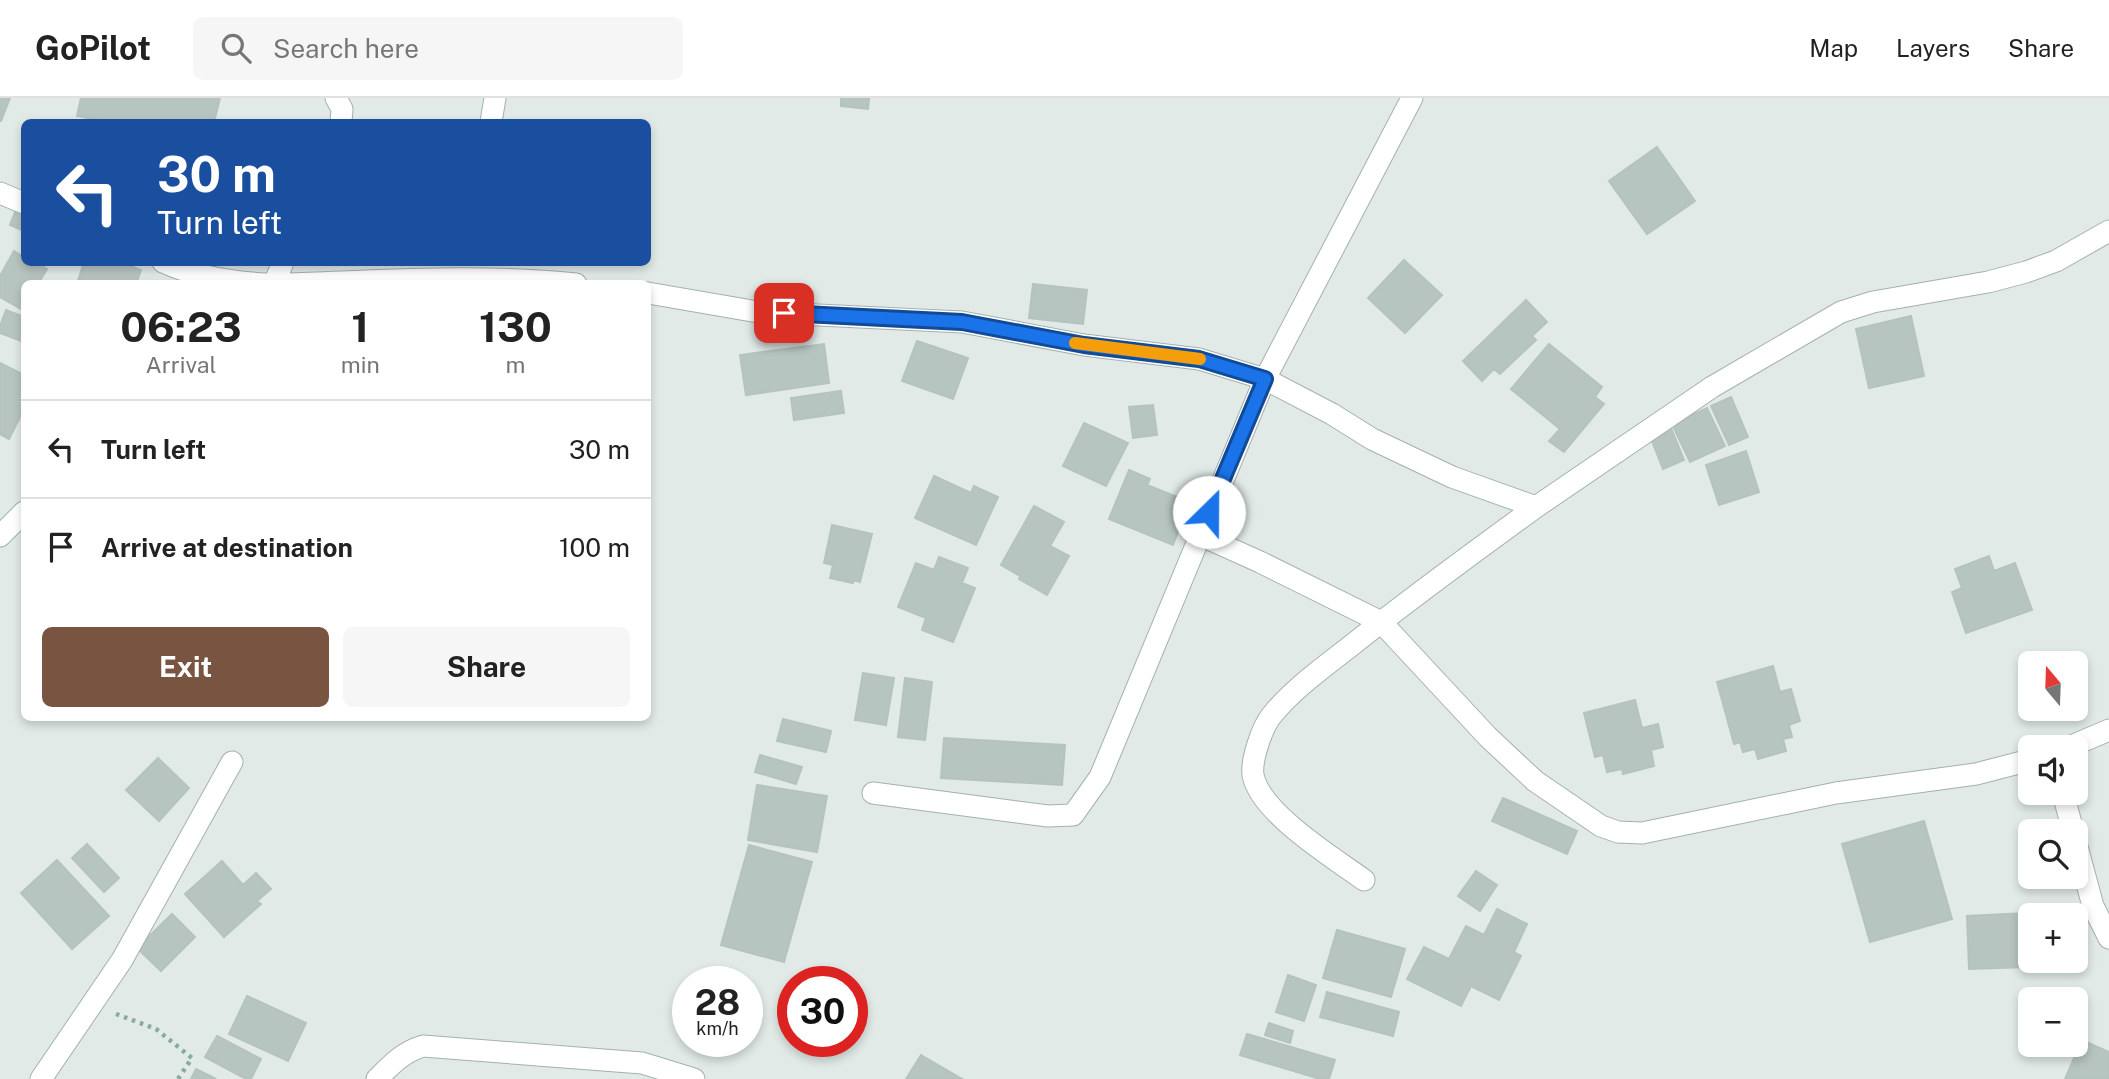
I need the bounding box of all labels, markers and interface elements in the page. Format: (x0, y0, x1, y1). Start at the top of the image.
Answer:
search box (193, 17, 683, 80)
text: GoPilot (35, 29, 151, 67)
icon: search (217, 29, 255, 67)
text: Search here (273, 33, 419, 64)
text: Map (1809, 34, 1858, 62)
text: Layers (1896, 34, 1970, 62)
text: Share (2008, 34, 2074, 62)
text: 30 m (157, 145, 276, 203)
icon: left (42, 147, 133, 238)
text: Turn left (157, 204, 282, 241)
pin (754, 283, 814, 343)
icon: arrive (765, 294, 803, 332)
text: 06:23 (120, 302, 242, 351)
text: 1 (351, 302, 369, 351)
text: 130 (479, 302, 552, 351)
text: Arrival (145, 351, 216, 378)
text: min (341, 351, 380, 378)
text: m (505, 351, 525, 378)
icon: left (42, 430, 80, 468)
text: Turn left (101, 434, 206, 465)
text: 30 m (569, 434, 630, 465)
position arrow (1172, 475, 1246, 549)
icon: arrive (42, 528, 80, 566)
text: Arrive at destination (101, 532, 353, 563)
text: 100 m (559, 532, 630, 563)
button: Exit (42, 627, 329, 707)
button: Share (343, 627, 630, 707)
north arrow (2018, 651, 2088, 721)
map controls (2018, 651, 2088, 1057)
button: sound (2018, 735, 2088, 805)
button: search (2018, 819, 2088, 889)
button: + (2018, 903, 2088, 973)
speed limit sign: 30 (777, 966, 868, 1057)
text: 28 (695, 982, 740, 1023)
button: − (2018, 987, 2088, 1057)
text: km/h (696, 1018, 739, 1039)

